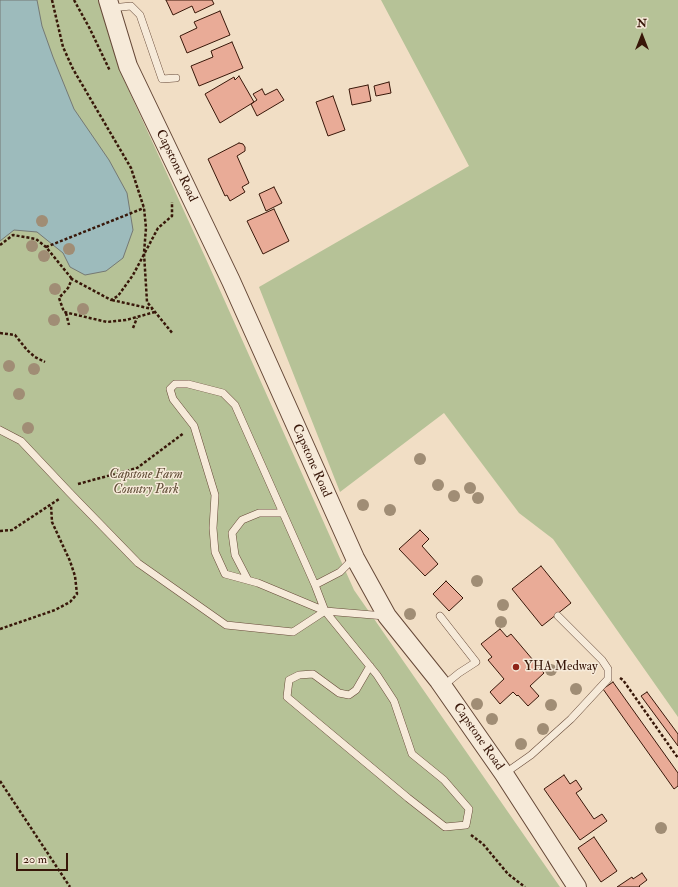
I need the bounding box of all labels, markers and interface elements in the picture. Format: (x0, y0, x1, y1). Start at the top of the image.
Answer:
north arrow (622, 16, 662, 56)
text: N (637, 17, 647, 30)
street label: Capstone Road (152, 127, 200, 205)
street label: Capstone Road (288, 422, 334, 500)
park label: Capstone Farm Country Park (109, 467, 183, 498)
place label: YHA Medway (524, 659, 598, 675)
marker: YHA Medway (511, 662, 521, 672)
street label: Capstone Road (449, 700, 507, 774)
scale bar (18, 845, 70, 871)
text: 20 m (23, 852, 47, 867)

